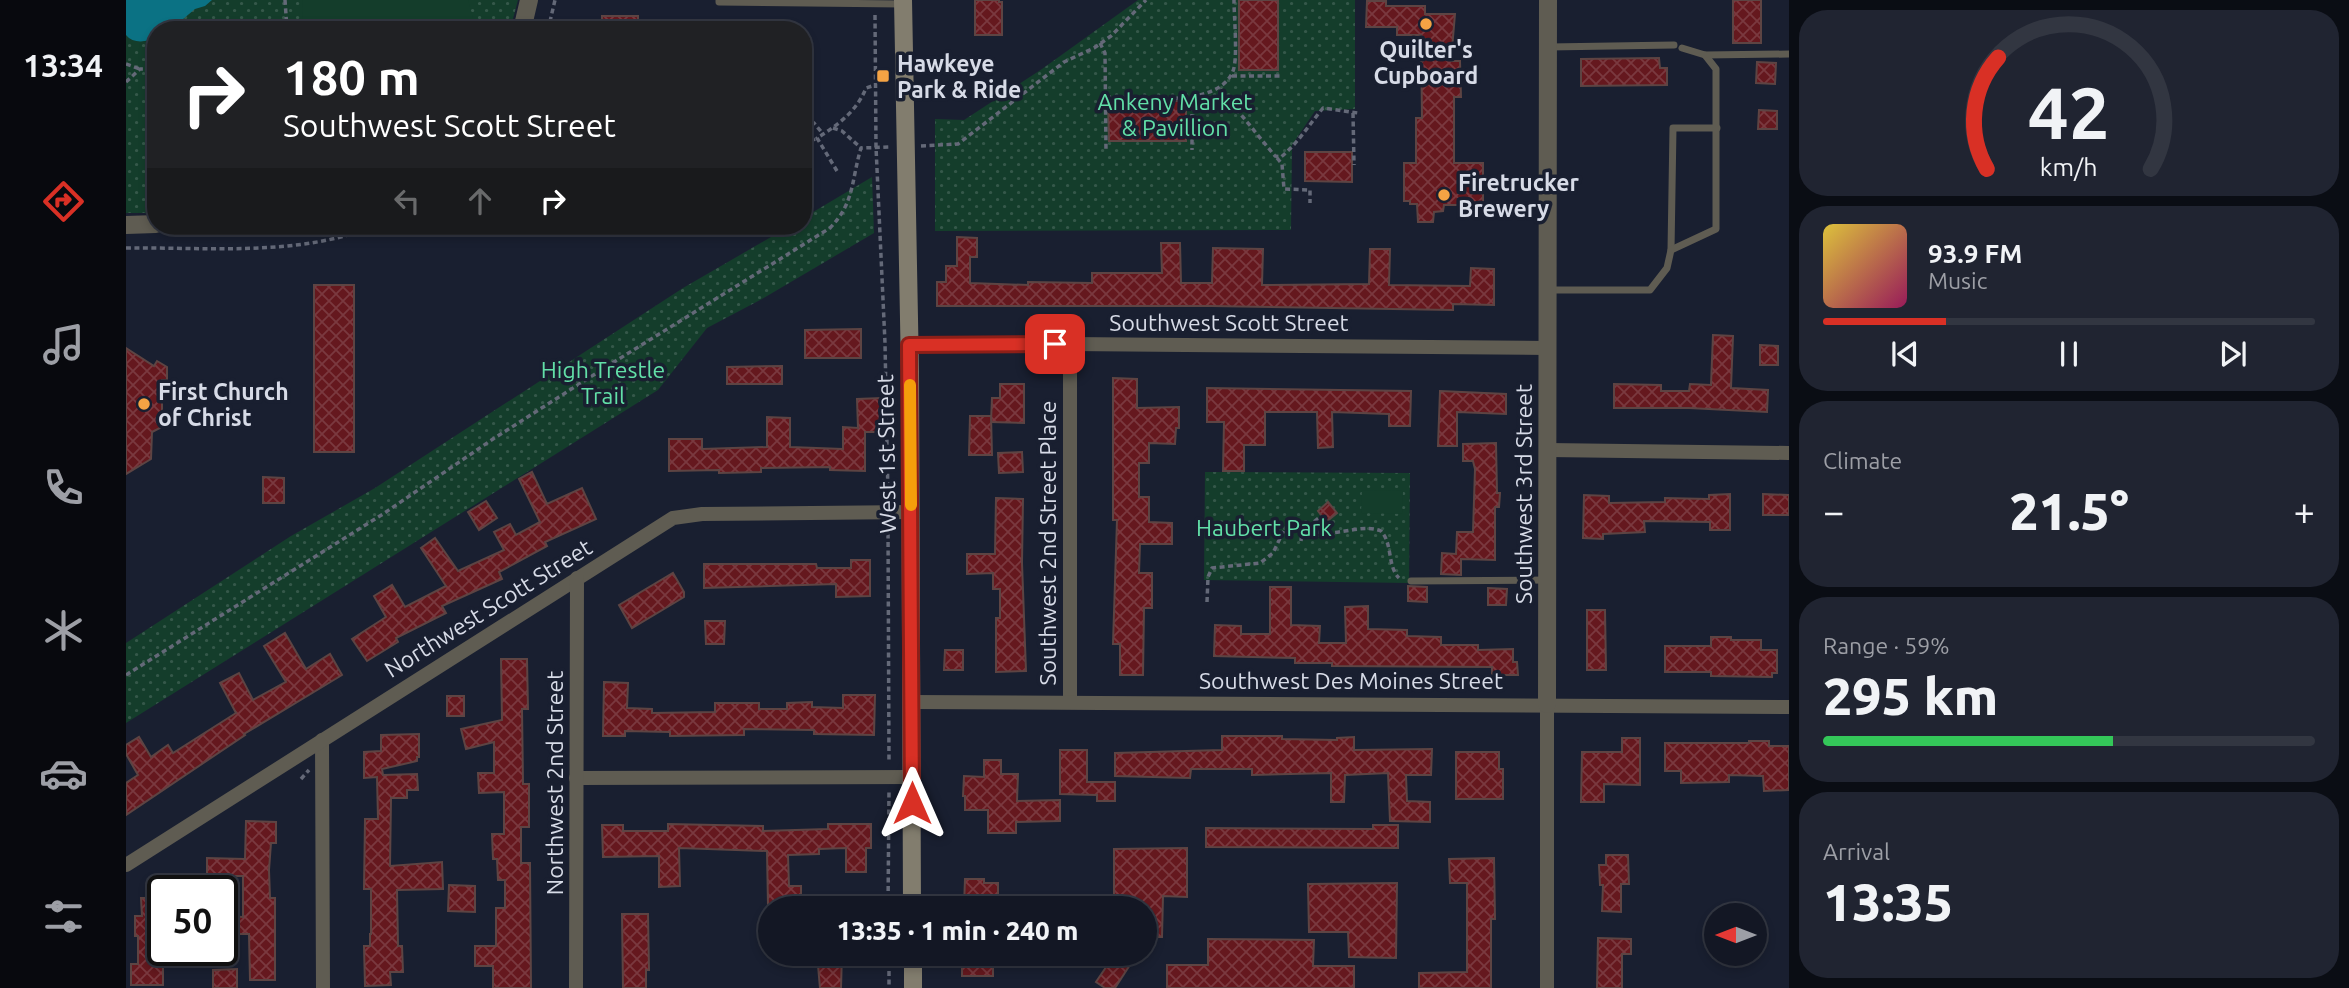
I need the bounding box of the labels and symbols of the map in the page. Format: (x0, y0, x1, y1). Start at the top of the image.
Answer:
marker: Quilter's Cupboard (1418, 16, 1434, 32)
place label: Quilter's Cupboard (1374, 37, 1478, 88)
place label: Hawkeye Park & Ride (897, 51, 1021, 102)
marker: Hawkeye Park & Ride (875, 68, 891, 84)
park label: Ankeny Market & Pavillion (1098, 89, 1252, 140)
place label: Firetrucker Brewery (1458, 170, 1579, 221)
marker: Firetrucker Brewery (1436, 187, 1452, 203)
street label: Southwest Scott Street (1109, 310, 1349, 335)
pin (1025, 314, 1085, 374)
park label: High Trestle Trail (541, 357, 665, 408)
street label: West 1st Street (872, 374, 900, 534)
place label: First Church of Christ (158, 379, 289, 430)
street label: Southwest 3rd Street (1511, 384, 1536, 604)
marker: First Church of Christ (136, 396, 152, 412)
street label: Southwest 2nd Street Place (1035, 401, 1060, 685)
park label: Haubert Park (1196, 515, 1332, 540)
street label: Northwest Scott Street (380, 534, 596, 682)
street label: Southwest Des Moines Street (1199, 668, 1503, 693)
street label: Northwest 2nd Street (542, 671, 567, 895)
position arrow (875, 766, 949, 840)
speed limit sign: 50 (147, 875, 238, 966)
north arrow (1704, 903, 1768, 966)

